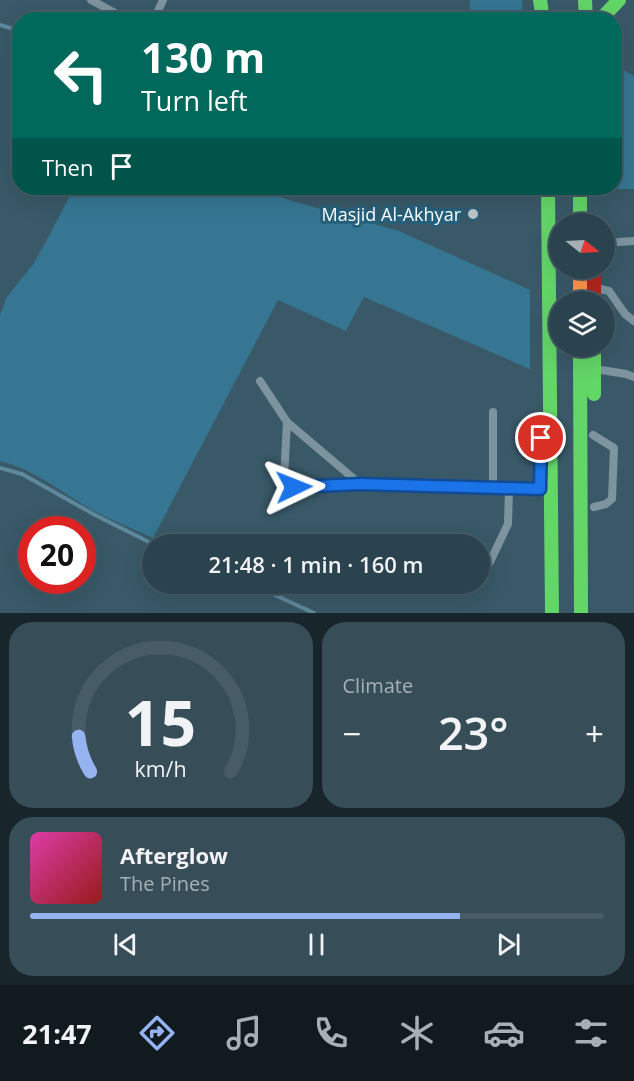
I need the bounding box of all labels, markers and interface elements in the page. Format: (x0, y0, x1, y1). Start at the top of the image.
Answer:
text: 130 m (141, 28, 265, 85)
icon: left (42, 36, 120, 114)
text: Turn left (141, 82, 248, 119)
icon: arrive (105, 150, 138, 183)
text: Then (42, 152, 93, 182)
place label: Masjid Al-Akhyar (321, 202, 462, 226)
marker: Masjid Al-Akhyar (466, 207, 480, 221)
north arrow (549, 213, 615, 279)
map controls (549, 213, 615, 357)
button: layers (549, 291, 615, 357)
pin (515, 412, 566, 463)
icon: arrive (524, 421, 557, 454)
position arrow (262, 455, 326, 519)
speed limit sign: 20 (18, 516, 96, 594)
text: 21:48 · 1 min · 160 m (208, 549, 424, 579)
text: Climate (343, 672, 413, 699)
text: 15 (125, 679, 196, 764)
text: 23° (438, 702, 509, 763)
text: − (343, 711, 361, 756)
text: + (585, 711, 604, 756)
text: km/h (135, 754, 187, 783)
text: Afterglow (120, 840, 228, 870)
text: The Pines (120, 870, 210, 897)
icon: previous (109, 928, 142, 961)
icon: pause (300, 928, 333, 961)
icon: next (492, 928, 525, 961)
icon: directions (136, 1012, 178, 1054)
icon: music (223, 1012, 265, 1054)
icon: phone (310, 1012, 352, 1054)
icon: climate (396, 1012, 438, 1054)
icon: car (483, 1012, 525, 1054)
icon: filters (570, 1012, 612, 1054)
text: 21:47 (22, 1015, 92, 1052)

